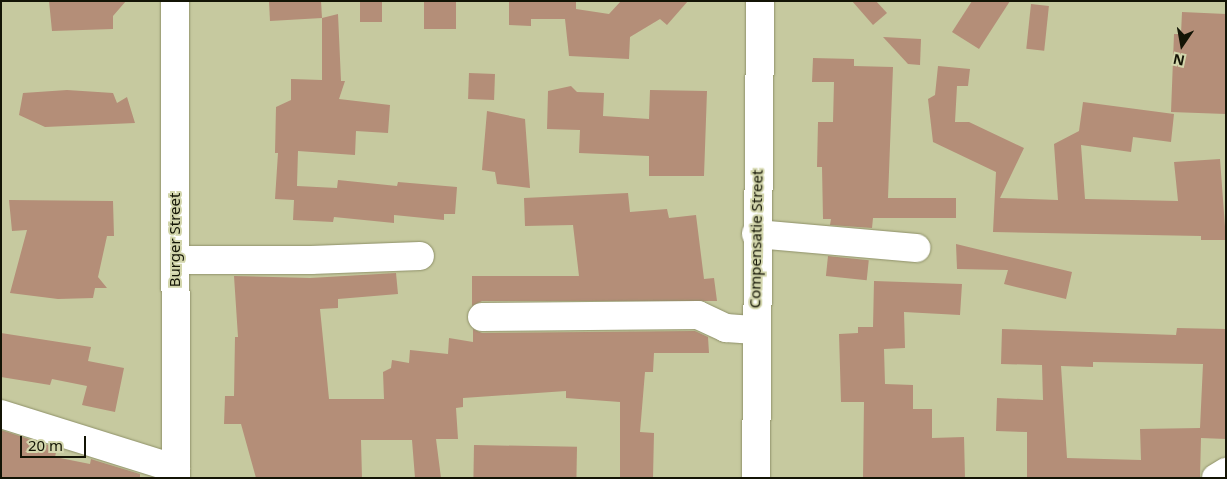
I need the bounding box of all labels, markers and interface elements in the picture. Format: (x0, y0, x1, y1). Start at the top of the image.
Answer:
north arrow (1157, 20, 1207, 70)
text: N (1171, 50, 1186, 71)
street label: Compensatie Street (746, 170, 766, 308)
street label: Burger Street (166, 193, 184, 287)
scale bar (22, 426, 89, 458)
text: 20 m (28, 435, 63, 455)

